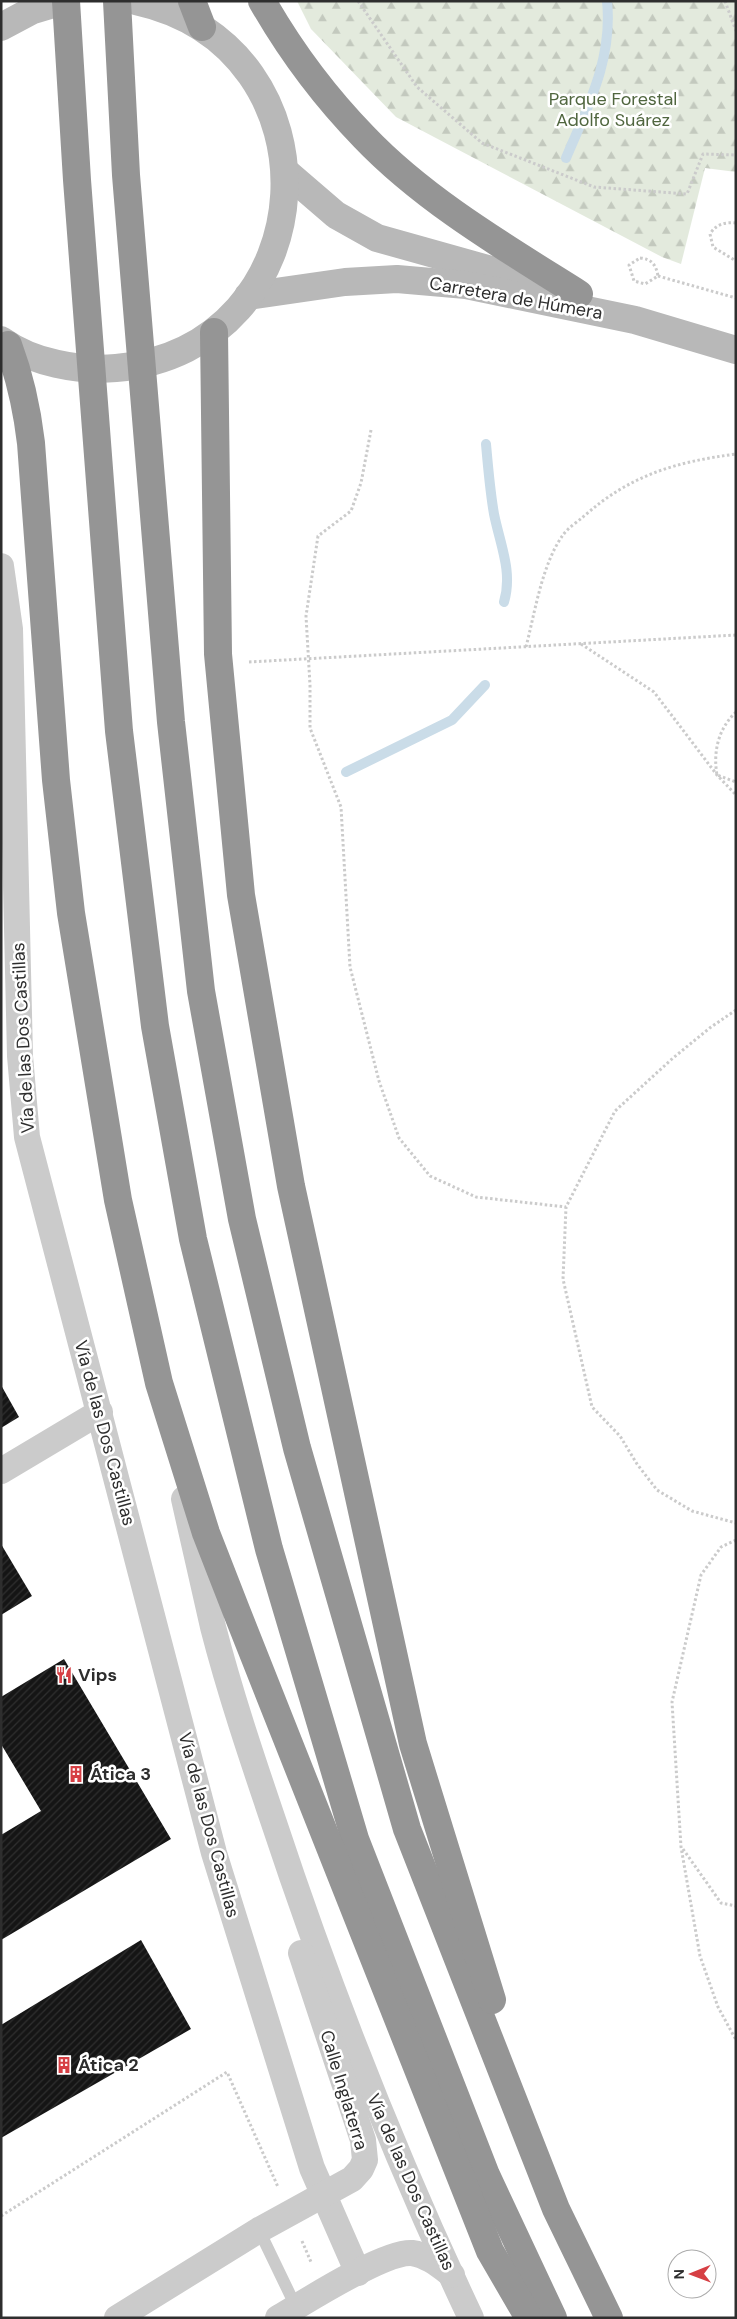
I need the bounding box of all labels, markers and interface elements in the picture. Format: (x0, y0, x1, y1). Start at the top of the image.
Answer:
park label: Parque Forestal Adolfo Suárez (549, 87, 677, 132)
street label: Carretera de Húmera (428, 271, 604, 325)
street label: Vía de las Dos Castillas (6, 942, 40, 1134)
street label: Vía de las Dos Castillas (69, 1338, 141, 1528)
place label: Vips (78, 1663, 117, 1687)
restaurant icon: Vips (54, 1665, 74, 1685)
street label: Vía de las Dos Castillas (173, 1730, 245, 1920)
place label: Ática 3 (90, 1762, 151, 1786)
building icon: Ática 3 (66, 1764, 86, 1784)
street label: Calle Inglaterra (314, 2027, 374, 2153)
place label: Ática 2 (78, 2053, 139, 2077)
building icon: Ática 2 (54, 2055, 74, 2075)
street label: Vía de las Dos Castillas (361, 2090, 461, 2274)
north arrow (667, 2249, 717, 2299)
text: N (670, 2269, 688, 2279)

